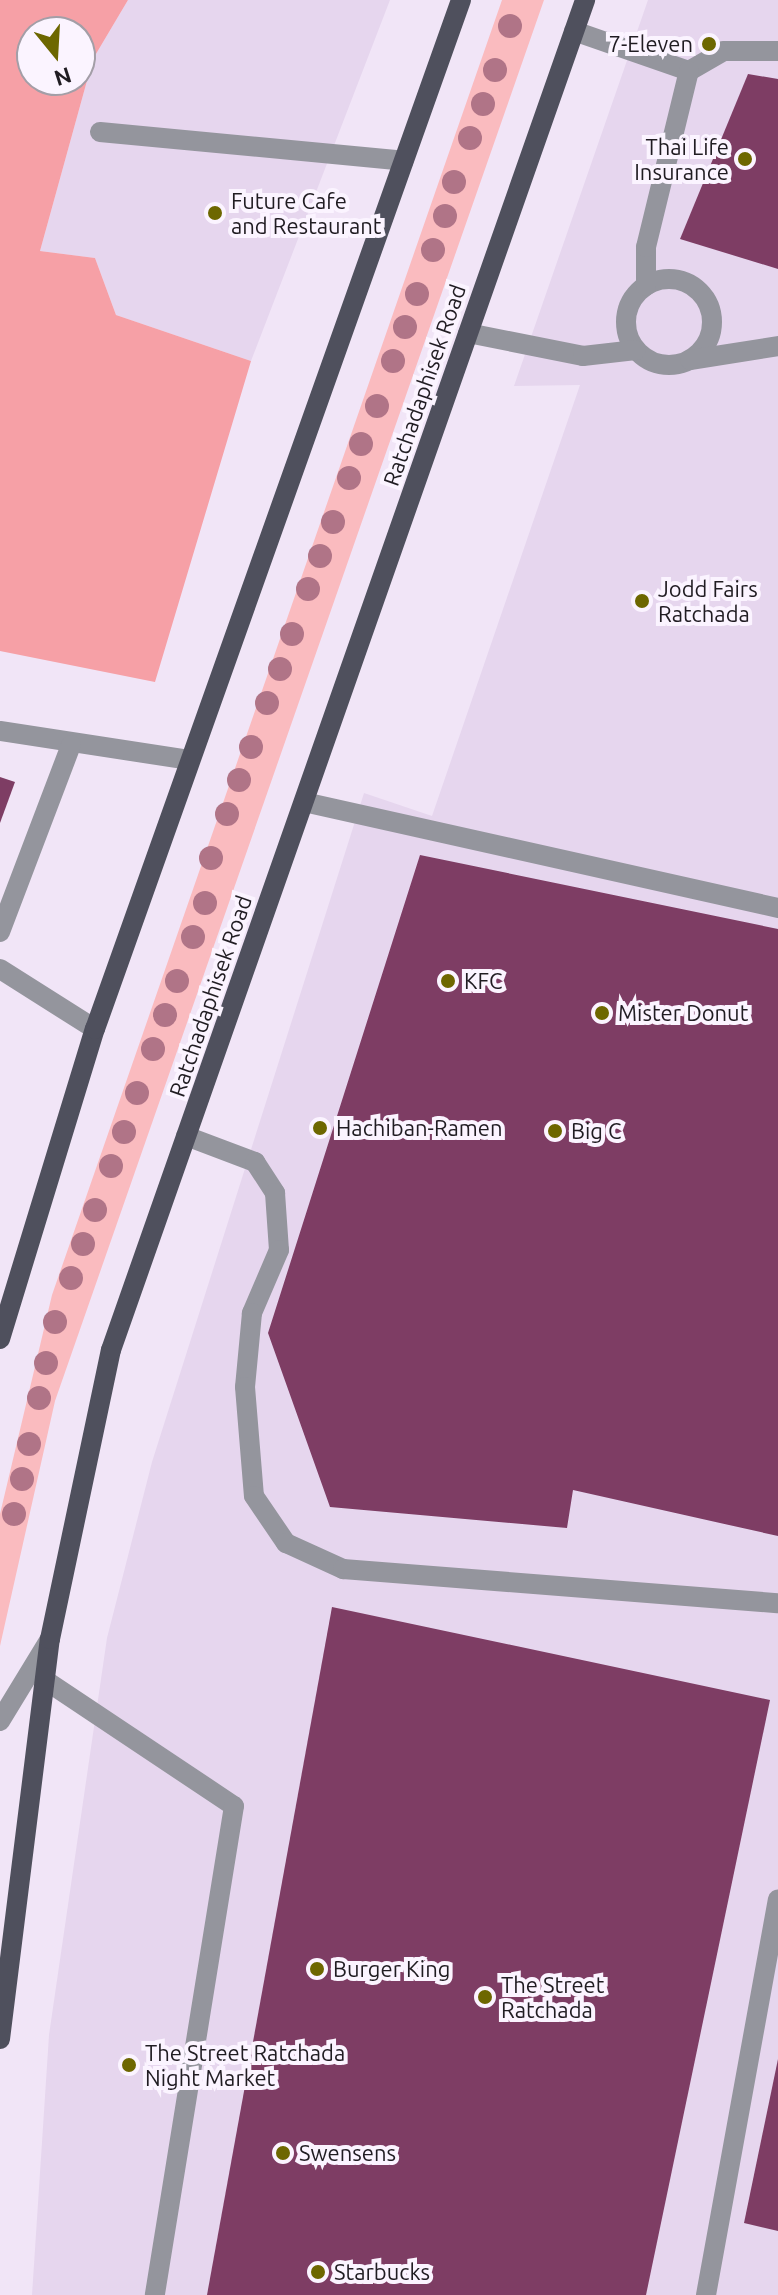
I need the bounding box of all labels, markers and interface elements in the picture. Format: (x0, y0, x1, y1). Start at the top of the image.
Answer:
north arrow (16, 16, 96, 96)
place label: 7-Eleven (609, 31, 693, 57)
marker: 7-Eleven (700, 35, 718, 53)
text: N (51, 63, 75, 92)
place label: Thai Life Insurance (634, 133, 729, 184)
marker: Thai Life Insurance (736, 150, 754, 168)
place label: Future Cafe and Restaurant (231, 187, 381, 238)
marker: Future Cafe and Restaurant (206, 204, 224, 222)
street label: Ratchadaphisek Road (377, 281, 471, 489)
place label: Jodd Fairs Ratchada (658, 575, 758, 626)
marker: Jodd Fairs Ratchada (633, 592, 651, 610)
street label: Ratchadaphisek Road (163, 892, 257, 1100)
place label: KFC (464, 968, 502, 994)
marker: KFC (439, 972, 457, 990)
place label: Mister Donut (618, 1000, 748, 1026)
marker: Mister Donut (593, 1004, 611, 1022)
place label: Hachiban-Ramen (336, 1115, 503, 1141)
place label: Big C (571, 1118, 621, 1144)
marker: Hachiban-Ramen (311, 1119, 329, 1137)
marker: Big C (546, 1122, 564, 1140)
place label: Burger King (333, 1956, 450, 1982)
marker: Burger King (308, 1960, 326, 1978)
place label: The Street Ratchada (501, 1971, 604, 2022)
marker: The Street Ratchada (476, 1988, 494, 2006)
place label: The Street Ratchada Night Market (145, 2039, 345, 2090)
marker: The Street Ratchada Night Market (120, 2056, 138, 2074)
place label: Swensens (299, 2140, 396, 2166)
marker: Swensens (274, 2144, 292, 2162)
place label: Starbucks (334, 2259, 430, 2285)
marker: Starbucks (309, 2263, 327, 2281)

